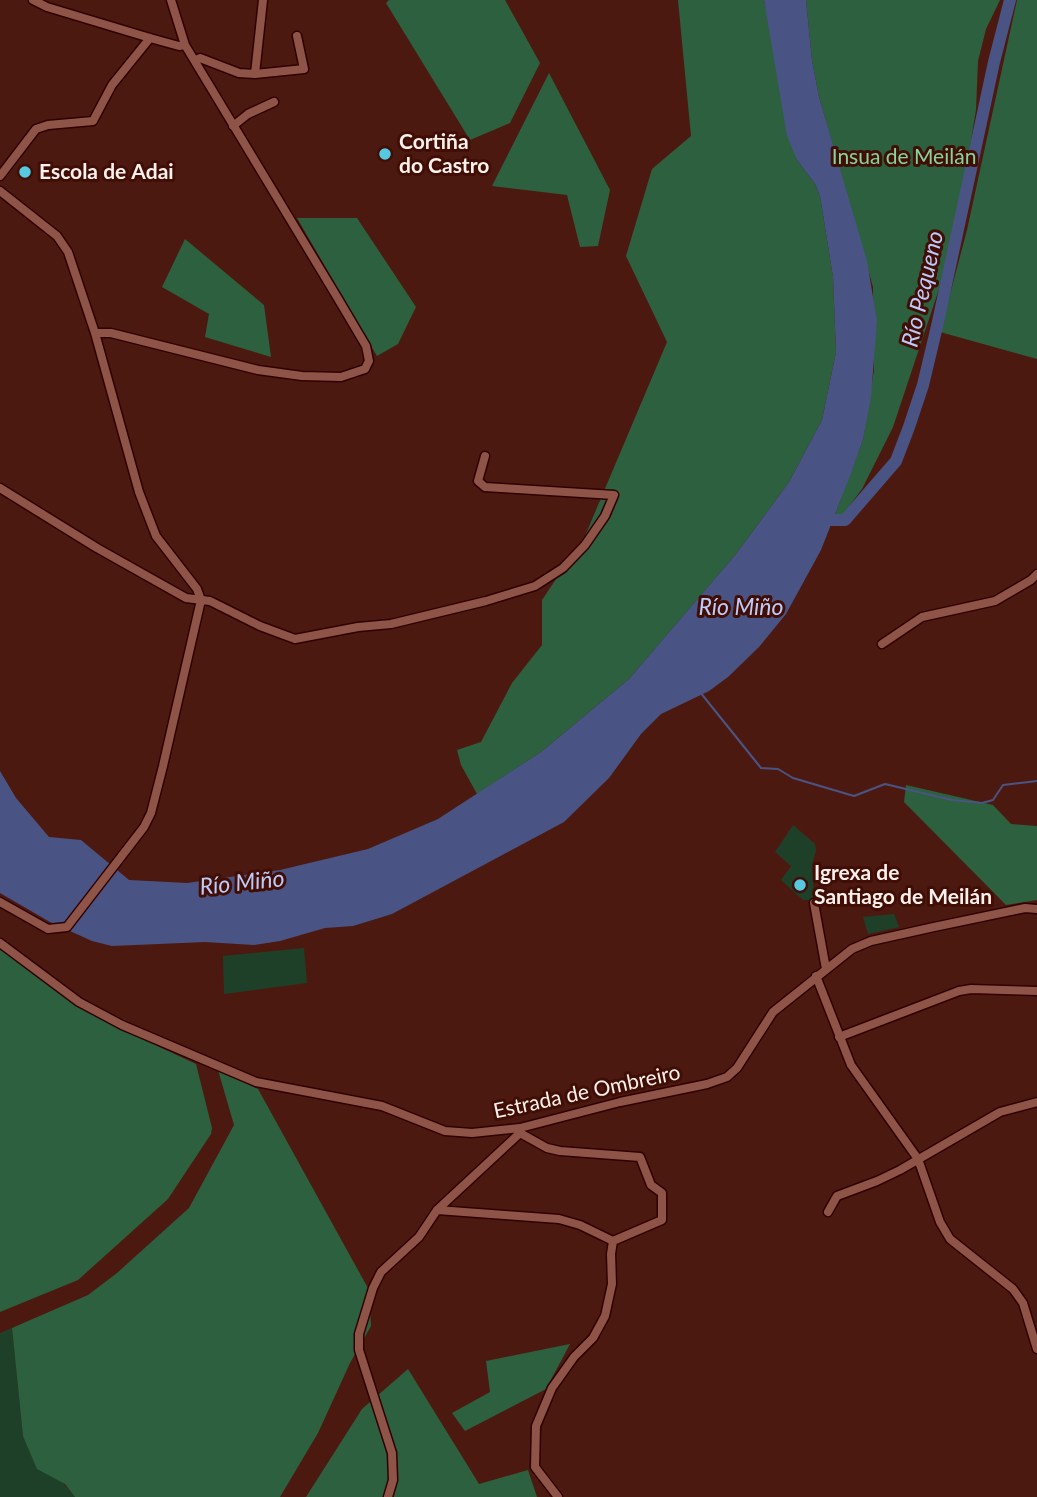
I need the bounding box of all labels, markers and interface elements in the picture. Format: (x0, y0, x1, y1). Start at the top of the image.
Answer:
place label: Cortiña do Castro (399, 129, 489, 179)
park label: Insua de Meilán (832, 144, 976, 170)
marker: Cortiña do Castro (377, 146, 393, 162)
place label: Escola de Adai (39, 159, 174, 185)
marker: Escola de Adai (17, 164, 33, 180)
water label: Río Pequeno (896, 228, 950, 350)
water label: Río Miño (699, 594, 783, 622)
place label: Igrexa de Santiago de Meilán (814, 860, 992, 910)
water label: Río Miño (198, 865, 286, 901)
marker: Igrexa de Santiago de Meilán (792, 877, 808, 893)
street label: Estrada de Ombreiro (491, 1060, 683, 1124)

